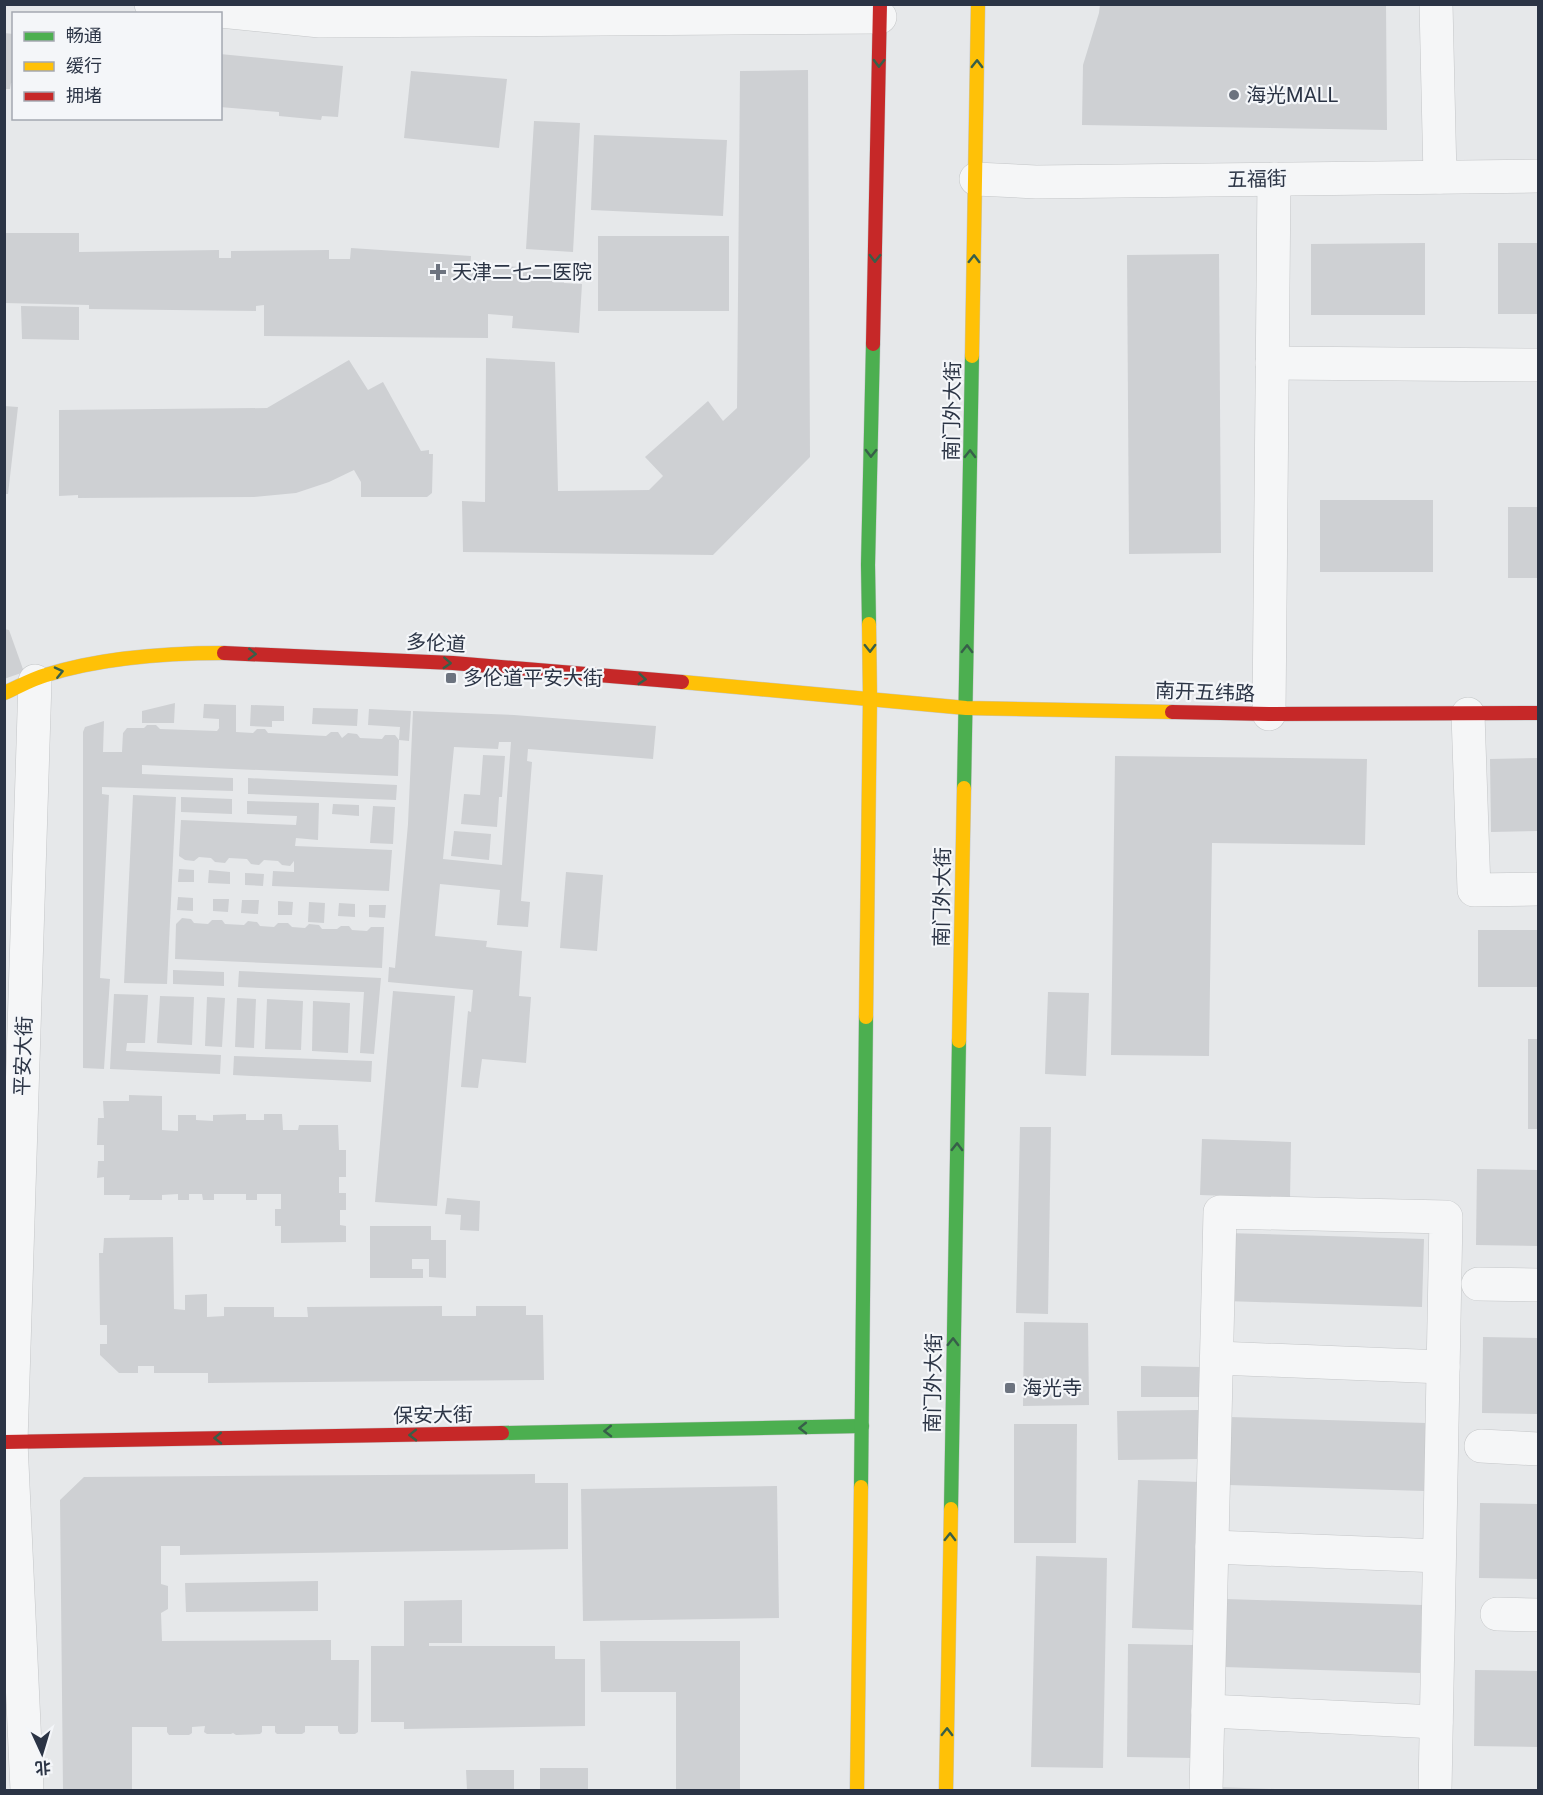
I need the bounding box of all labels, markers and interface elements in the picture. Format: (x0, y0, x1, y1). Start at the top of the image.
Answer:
legend (12, 12, 222, 120)
text: 畅通 (66, 25, 102, 46)
text: 缓行 (66, 55, 102, 76)
one-way arrow (873, 58, 885, 67)
one-way arrow (971, 60, 983, 69)
place label: 海光MALL (1246, 83, 1338, 107)
text: 拥堵 (66, 85, 102, 106)
marker: 海光MALL (1227, 88, 1241, 102)
street label: 五福街 (1227, 166, 1287, 192)
one-way arrow (869, 253, 881, 262)
one-way arrow (968, 255, 980, 264)
place label: 天津二七二医院 (452, 260, 592, 284)
marker: 天津二七二医院 (429, 263, 447, 281)
street label: 南门外大街 (939, 361, 965, 461)
one-way arrow (865, 448, 877, 457)
one-way arrow (964, 450, 977, 459)
street label: 多伦道 (405, 629, 467, 657)
one-way arrow (863, 643, 876, 652)
one-way arrow (960, 645, 973, 654)
one-way arrow (248, 647, 257, 660)
one-way arrow (443, 657, 452, 670)
place label: 多伦道平安大街 (463, 666, 603, 690)
one-way arrow (54, 667, 64, 680)
marker: 多伦道平安大街 (444, 671, 458, 685)
one-way arrow (637, 672, 646, 685)
street label: 南开五纬路 (1155, 678, 1255, 706)
street label: 南门外大街 (929, 847, 955, 947)
street label: 平安大街 (10, 1016, 36, 1096)
one-way arrow (951, 1143, 963, 1152)
street label: 南门外大街 (920, 1333, 946, 1433)
one-way arrow (947, 1338, 960, 1347)
place label: 海光寺 (1022, 1376, 1082, 1400)
marker: 海光寺 (1003, 1381, 1017, 1395)
street label: 保安大街 (393, 1402, 473, 1428)
one-way arrow (799, 1421, 808, 1434)
one-way arrow (604, 1425, 613, 1437)
one-way arrow (409, 1428, 418, 1441)
one-way arrow (214, 1432, 223, 1444)
one-way arrow (944, 1533, 956, 1542)
north arrow (12, 1723, 72, 1783)
one-way arrow (941, 1728, 954, 1737)
text: 北 (34, 1757, 52, 1778)

